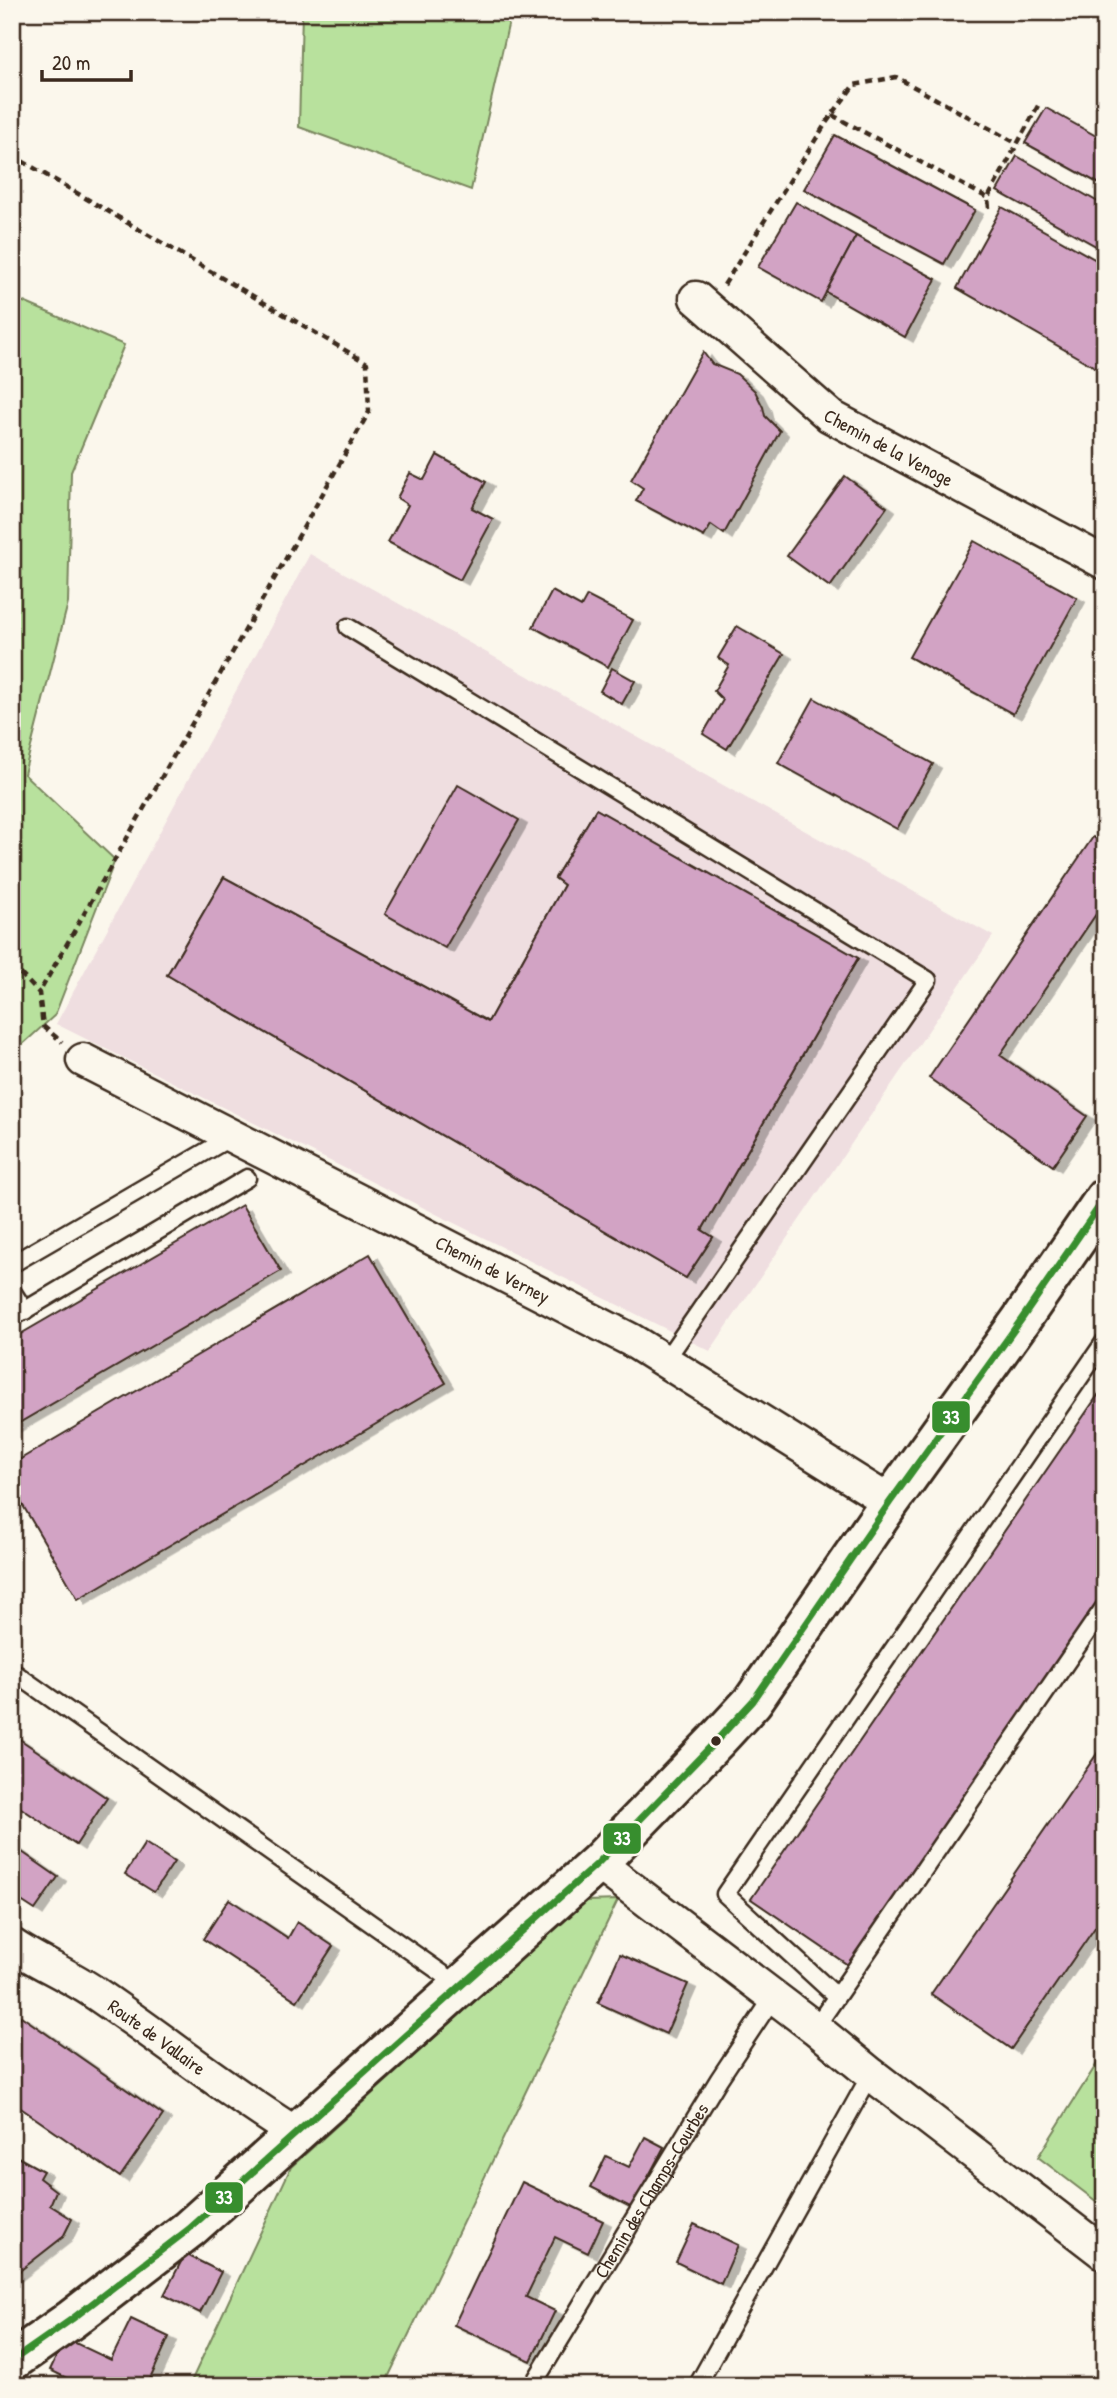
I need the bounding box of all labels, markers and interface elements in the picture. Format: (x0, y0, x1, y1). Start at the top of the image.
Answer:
scale bar (42, 38, 131, 82)
text: 20 m (52, 48, 90, 77)
street label: Chemin de la Venoge (819, 402, 958, 493)
street label: Chemin de Verney (431, 1229, 554, 1309)
line badge: 33 (931, 1400, 971, 1434)
text: 33 (942, 1404, 960, 1430)
unlabelled marker (709, 1734, 723, 1748)
line badge: 33 (602, 1822, 642, 1855)
text: 33 (613, 1825, 631, 1851)
street label: Route de Vallaire (103, 1993, 212, 2081)
street label: Chemin des Champs-Courbes (588, 2098, 714, 2283)
line badge: 33 (204, 2181, 244, 2214)
text: 33 (215, 2184, 233, 2210)

